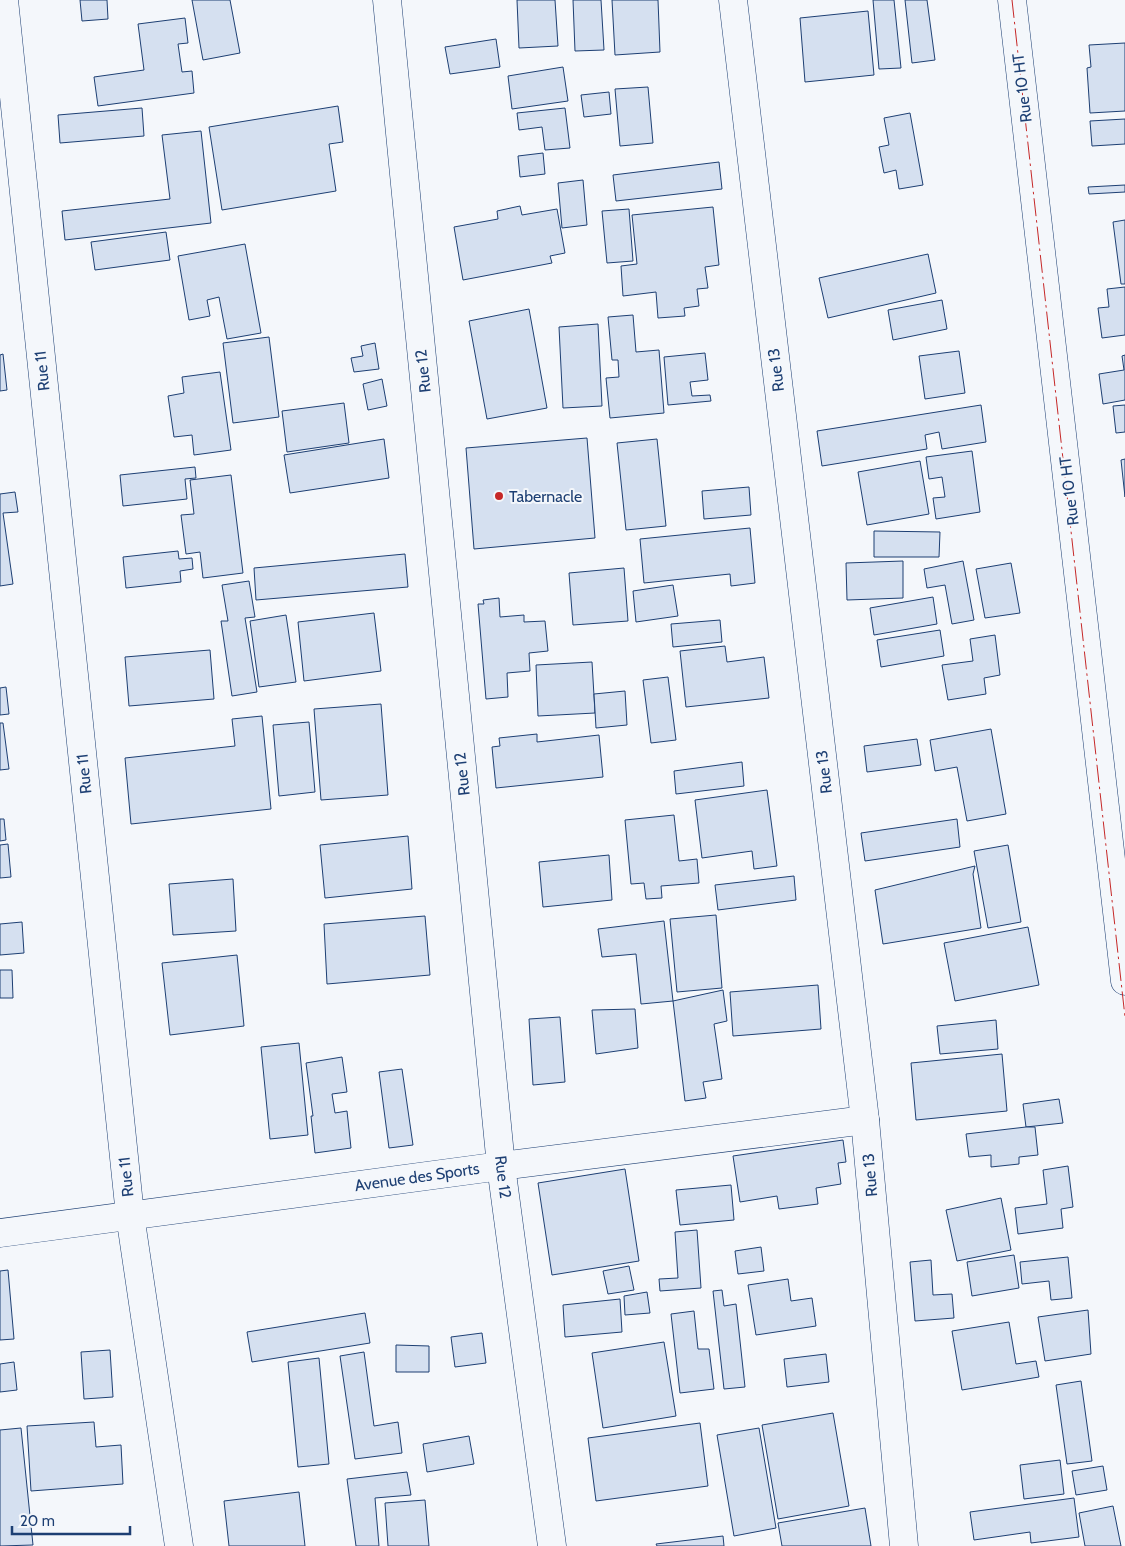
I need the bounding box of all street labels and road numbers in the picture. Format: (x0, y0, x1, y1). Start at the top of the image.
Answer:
street label: Rue 10 HT (1008, 52, 1036, 124)
street label: Rue 13 (764, 347, 788, 393)
street label: Rue 12 (411, 349, 435, 393)
street label: Rue 11 (30, 350, 54, 392)
street label: Rue 10 HT (1055, 455, 1083, 527)
street label: Rue 13 (812, 749, 836, 795)
street label: Rue 12 (450, 752, 474, 796)
street label: Rue 11 (72, 753, 96, 795)
street label: Rue 13 (859, 1152, 881, 1198)
street label: Rue 12 (491, 1154, 515, 1200)
street label: Rue 11 (114, 1156, 138, 1198)
street label: Avenue des Sports (353, 1159, 481, 1195)

